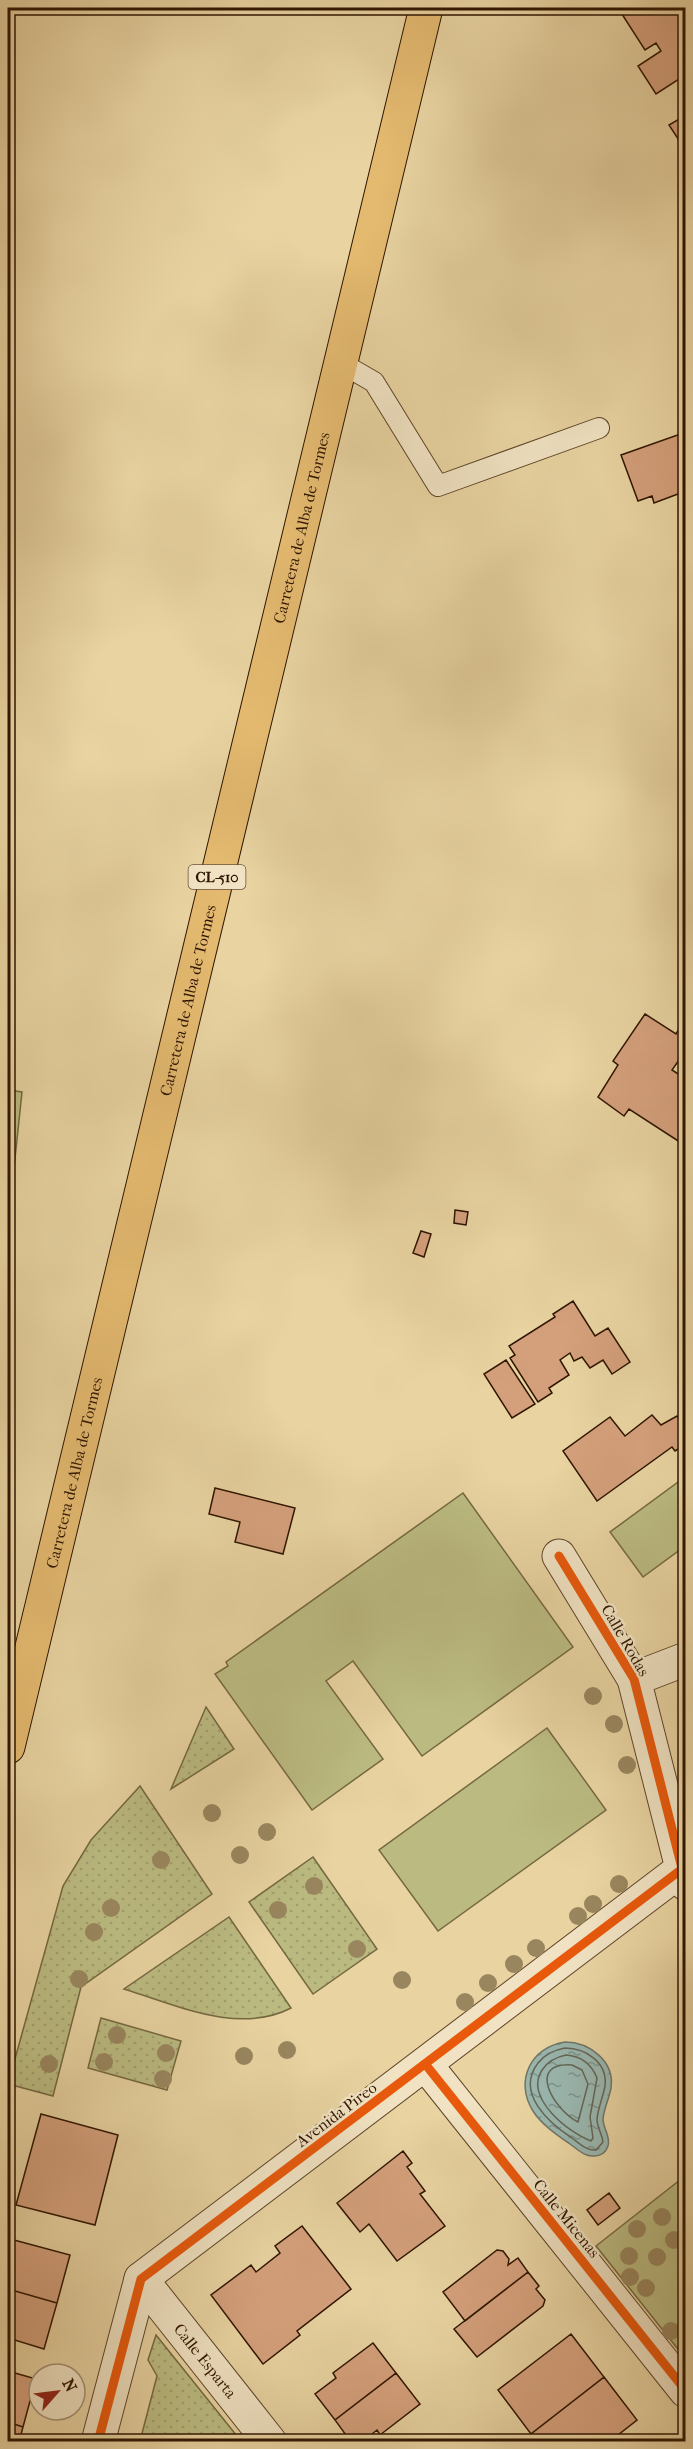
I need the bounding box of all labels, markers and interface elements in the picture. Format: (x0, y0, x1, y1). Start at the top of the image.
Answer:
street label: Carretera de Alba de Tormes (269, 430, 334, 625)
road number: CL-510 (188, 865, 246, 889)
street label: Carretera de Alba de Tormes (156, 903, 220, 1098)
street label: Carretera de Alba de Tormes (42, 1375, 107, 1571)
street label: Calle Rodas (597, 1601, 654, 1680)
street label: Avenida Pireo (291, 2078, 380, 2152)
street label: Calle Micenas (529, 2175, 604, 2261)
street label: Calle Esparta (170, 2320, 241, 2403)
north arrow (27, 2362, 87, 2422)
text: N (59, 2375, 81, 2396)

